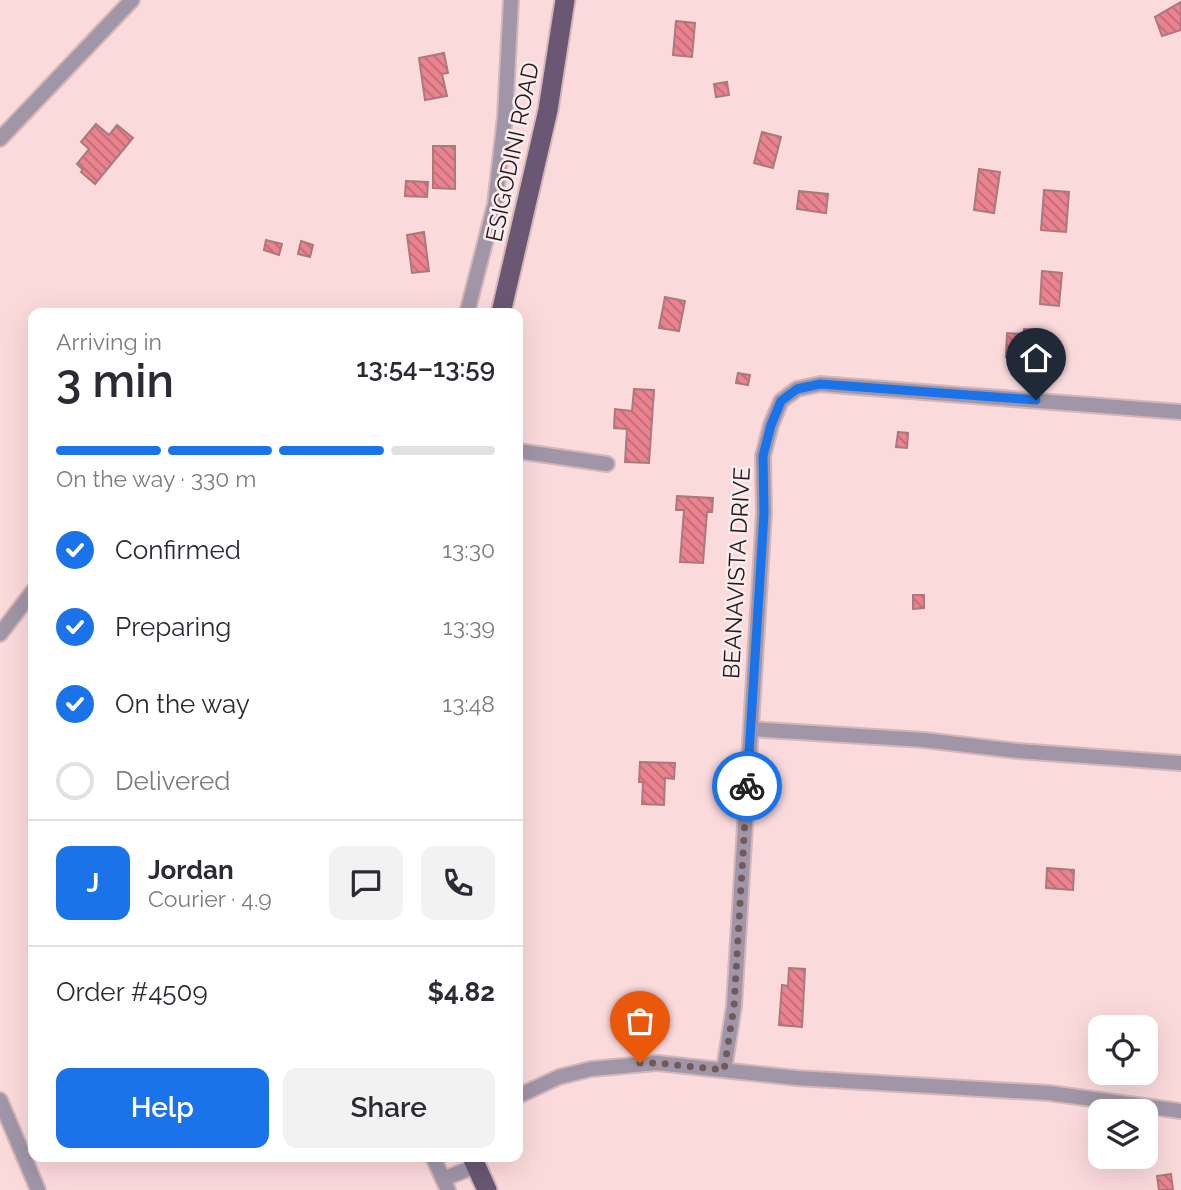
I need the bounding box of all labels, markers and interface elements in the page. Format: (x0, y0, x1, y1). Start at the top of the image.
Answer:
street label: ESIGODINI ROAD (480, 60, 544, 244)
text: Arriving in (56, 328, 162, 355)
pin (1006, 328, 1066, 400)
icon: home (1017, 339, 1055, 377)
text: 13:54–13:59 (356, 353, 495, 383)
text: 3 min (56, 354, 174, 408)
text: On the way · 330 m (56, 465, 256, 492)
street label: BEANAVISTA DRIVE (717, 466, 755, 680)
icon: check (56, 531, 94, 569)
text: Confirmed (115, 535, 241, 565)
text: 13:30 (442, 536, 495, 563)
icon: check (56, 608, 94, 646)
text: Preparing (115, 612, 231, 642)
text: 13:39 (443, 613, 495, 640)
icon: check (56, 685, 94, 723)
text: On the way (115, 689, 250, 719)
text: 13:48 (442, 690, 495, 717)
courier (712, 751, 782, 821)
text: Delivered (115, 766, 230, 796)
icon: bike (728, 767, 766, 805)
button: chat (329, 846, 403, 920)
button: phone (421, 846, 495, 920)
text: Jordan (148, 855, 234, 885)
text: J (87, 868, 99, 898)
text: Courier · 4.9 (148, 885, 272, 912)
text: Order #4509 (56, 977, 208, 1007)
text: $4.82 (427, 977, 495, 1007)
pin (610, 991, 670, 1063)
icon: bag (621, 1002, 659, 1040)
map controls (1088, 1015, 1158, 1169)
button: locate (1088, 1015, 1158, 1085)
button: Help (56, 1068, 269, 1148)
button: Share (283, 1068, 495, 1148)
button: layers (1088, 1099, 1158, 1169)

